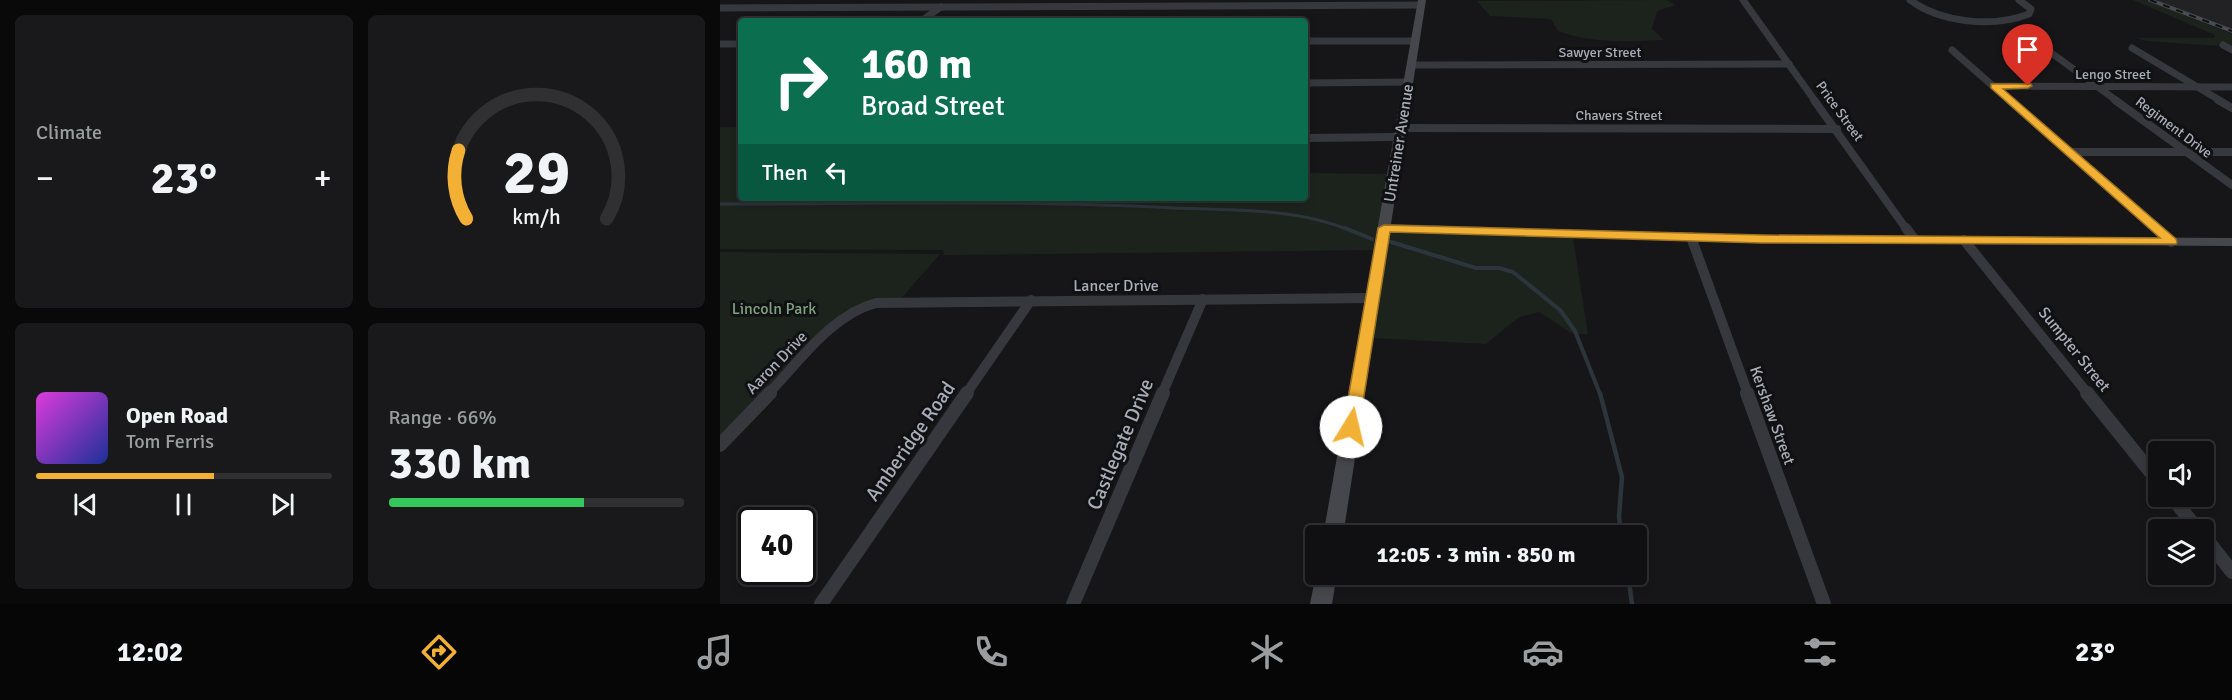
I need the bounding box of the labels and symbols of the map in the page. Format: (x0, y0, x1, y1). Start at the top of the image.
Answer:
pin (2002, 24, 2053, 86)
street label: Sawyer Street (1559, 44, 1642, 61)
street label: Lengo Street (2075, 66, 2151, 83)
street label: Price Street (1812, 78, 1867, 145)
street label: Untreiner Avenue (1380, 83, 1418, 204)
street label: Regiment Drive (2132, 93, 2215, 162)
street label: Chavers Street (1576, 107, 1663, 124)
street label: Lancer Drive (1073, 276, 1159, 296)
park label: Lincoln Park (732, 299, 816, 319)
street label: Sumpter Street (2034, 303, 2115, 396)
street label: Aaron Drive (742, 327, 812, 398)
street label: Kershaw Street (1745, 363, 1799, 468)
street label: Castlegate Drive (1082, 375, 1159, 514)
street label: Amberidge Road (860, 377, 961, 506)
position arrow (1319, 395, 1383, 459)
speed limit sign: 40 (738, 507, 816, 585)

